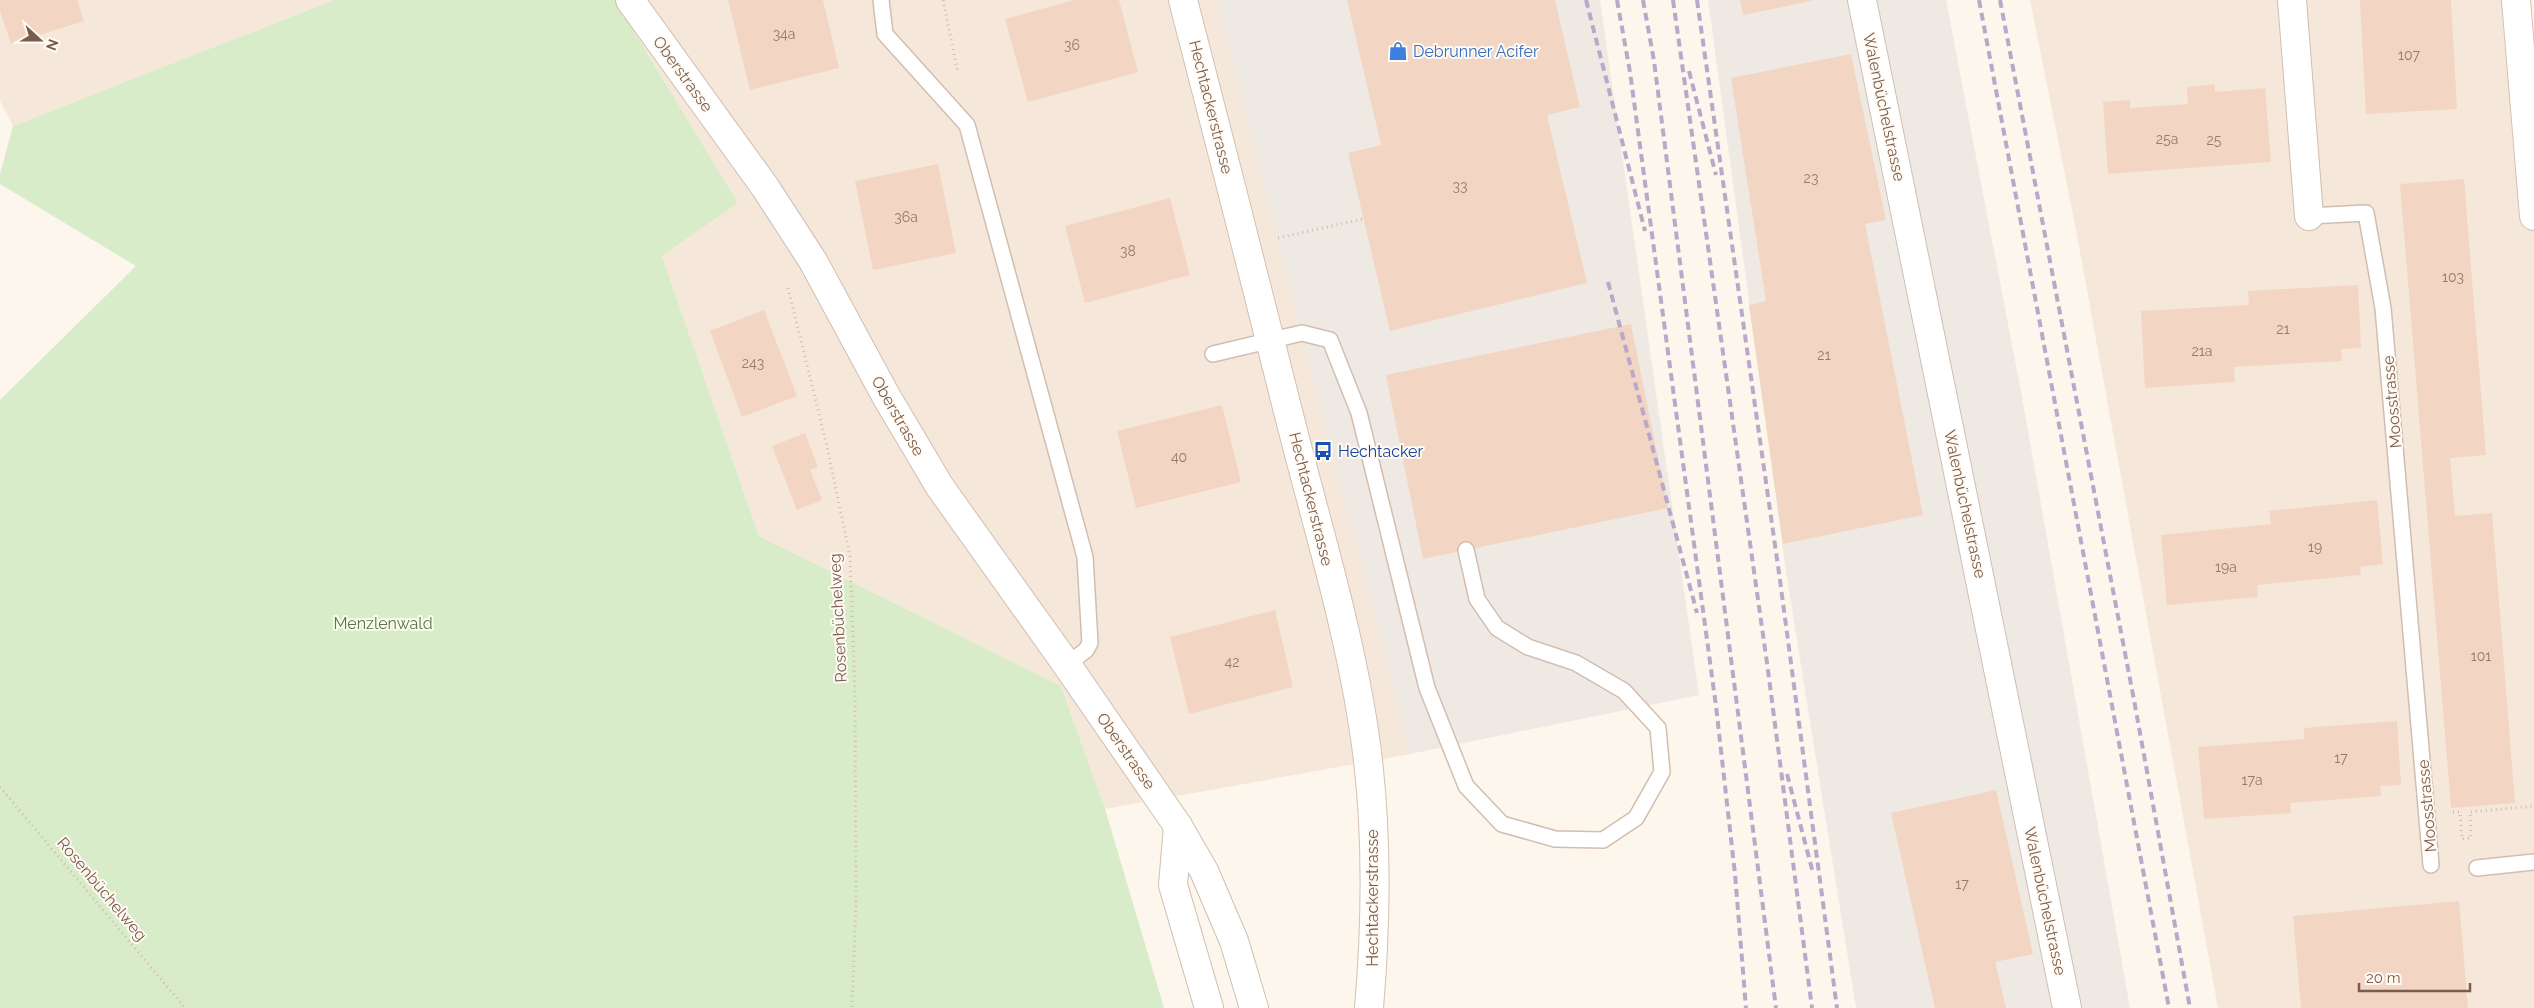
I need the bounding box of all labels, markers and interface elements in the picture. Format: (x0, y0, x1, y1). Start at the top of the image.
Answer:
north arrow (15, 15, 65, 65)
house number: 34a (773, 26, 795, 42)
street label: Walenbüchelstrasse (1859, 31, 1909, 183)
street label: Oberstrasse (649, 32, 717, 116)
text: N (43, 37, 62, 53)
house number: 36 (1064, 37, 1080, 53)
street label: Hechtackerstrasse (1185, 38, 1237, 176)
shop icon: Debrunner Acifer (1387, 40, 1409, 62)
place label: Debrunner Acifer (1413, 42, 1539, 61)
house number: 107 (2398, 47, 2420, 63)
house number: 25a (2156, 131, 2178, 147)
house number: 25 (2207, 132, 2222, 148)
house number: 23 (1804, 170, 1818, 186)
house number: 33 (1453, 178, 1467, 194)
house number: 36a (894, 209, 918, 225)
house number: 38 (1120, 243, 1136, 259)
house number: 103 (2442, 269, 2464, 285)
house number: 21 (2276, 321, 2290, 337)
house number: 21a (2192, 343, 2212, 359)
house number: 21 (1817, 347, 1831, 363)
house number: 243 (742, 355, 764, 371)
street label: Moosstrasse (2378, 355, 2406, 449)
street label: Oberstrasse (867, 373, 929, 459)
street label: Walenbüchelstrasse (1940, 428, 1990, 580)
street label: Hechtackerstrasse (1285, 430, 1337, 568)
bus stop icon: Hechtacker (1312, 440, 1334, 462)
place label: Hechtacker (1338, 442, 1423, 461)
house number: 40 (1171, 449, 1187, 465)
house number: 19 (2308, 539, 2322, 555)
street label: Rosenbüchelweg (825, 553, 851, 683)
house number: 19a (2215, 559, 2237, 575)
park label: Menzlenwald (333, 614, 433, 633)
house number: 101 (2471, 648, 2491, 664)
house number: 42 (1225, 654, 1239, 670)
street label: Oberstrasse (1093, 709, 1159, 793)
house number: 17 (2334, 750, 2348, 766)
street label: Moosstrasse (2413, 759, 2441, 853)
house number: 17a (2241, 772, 2263, 788)
street label: Walenbüchelstrasse (2020, 825, 2070, 977)
street label: Hechtackerstrasse (1363, 829, 1382, 967)
street label: Rosenbüchelweg (53, 833, 151, 945)
house number: 17 (1955, 876, 1969, 892)
scale bar (2359, 960, 2470, 992)
text: 20 m (2366, 969, 2401, 987)

